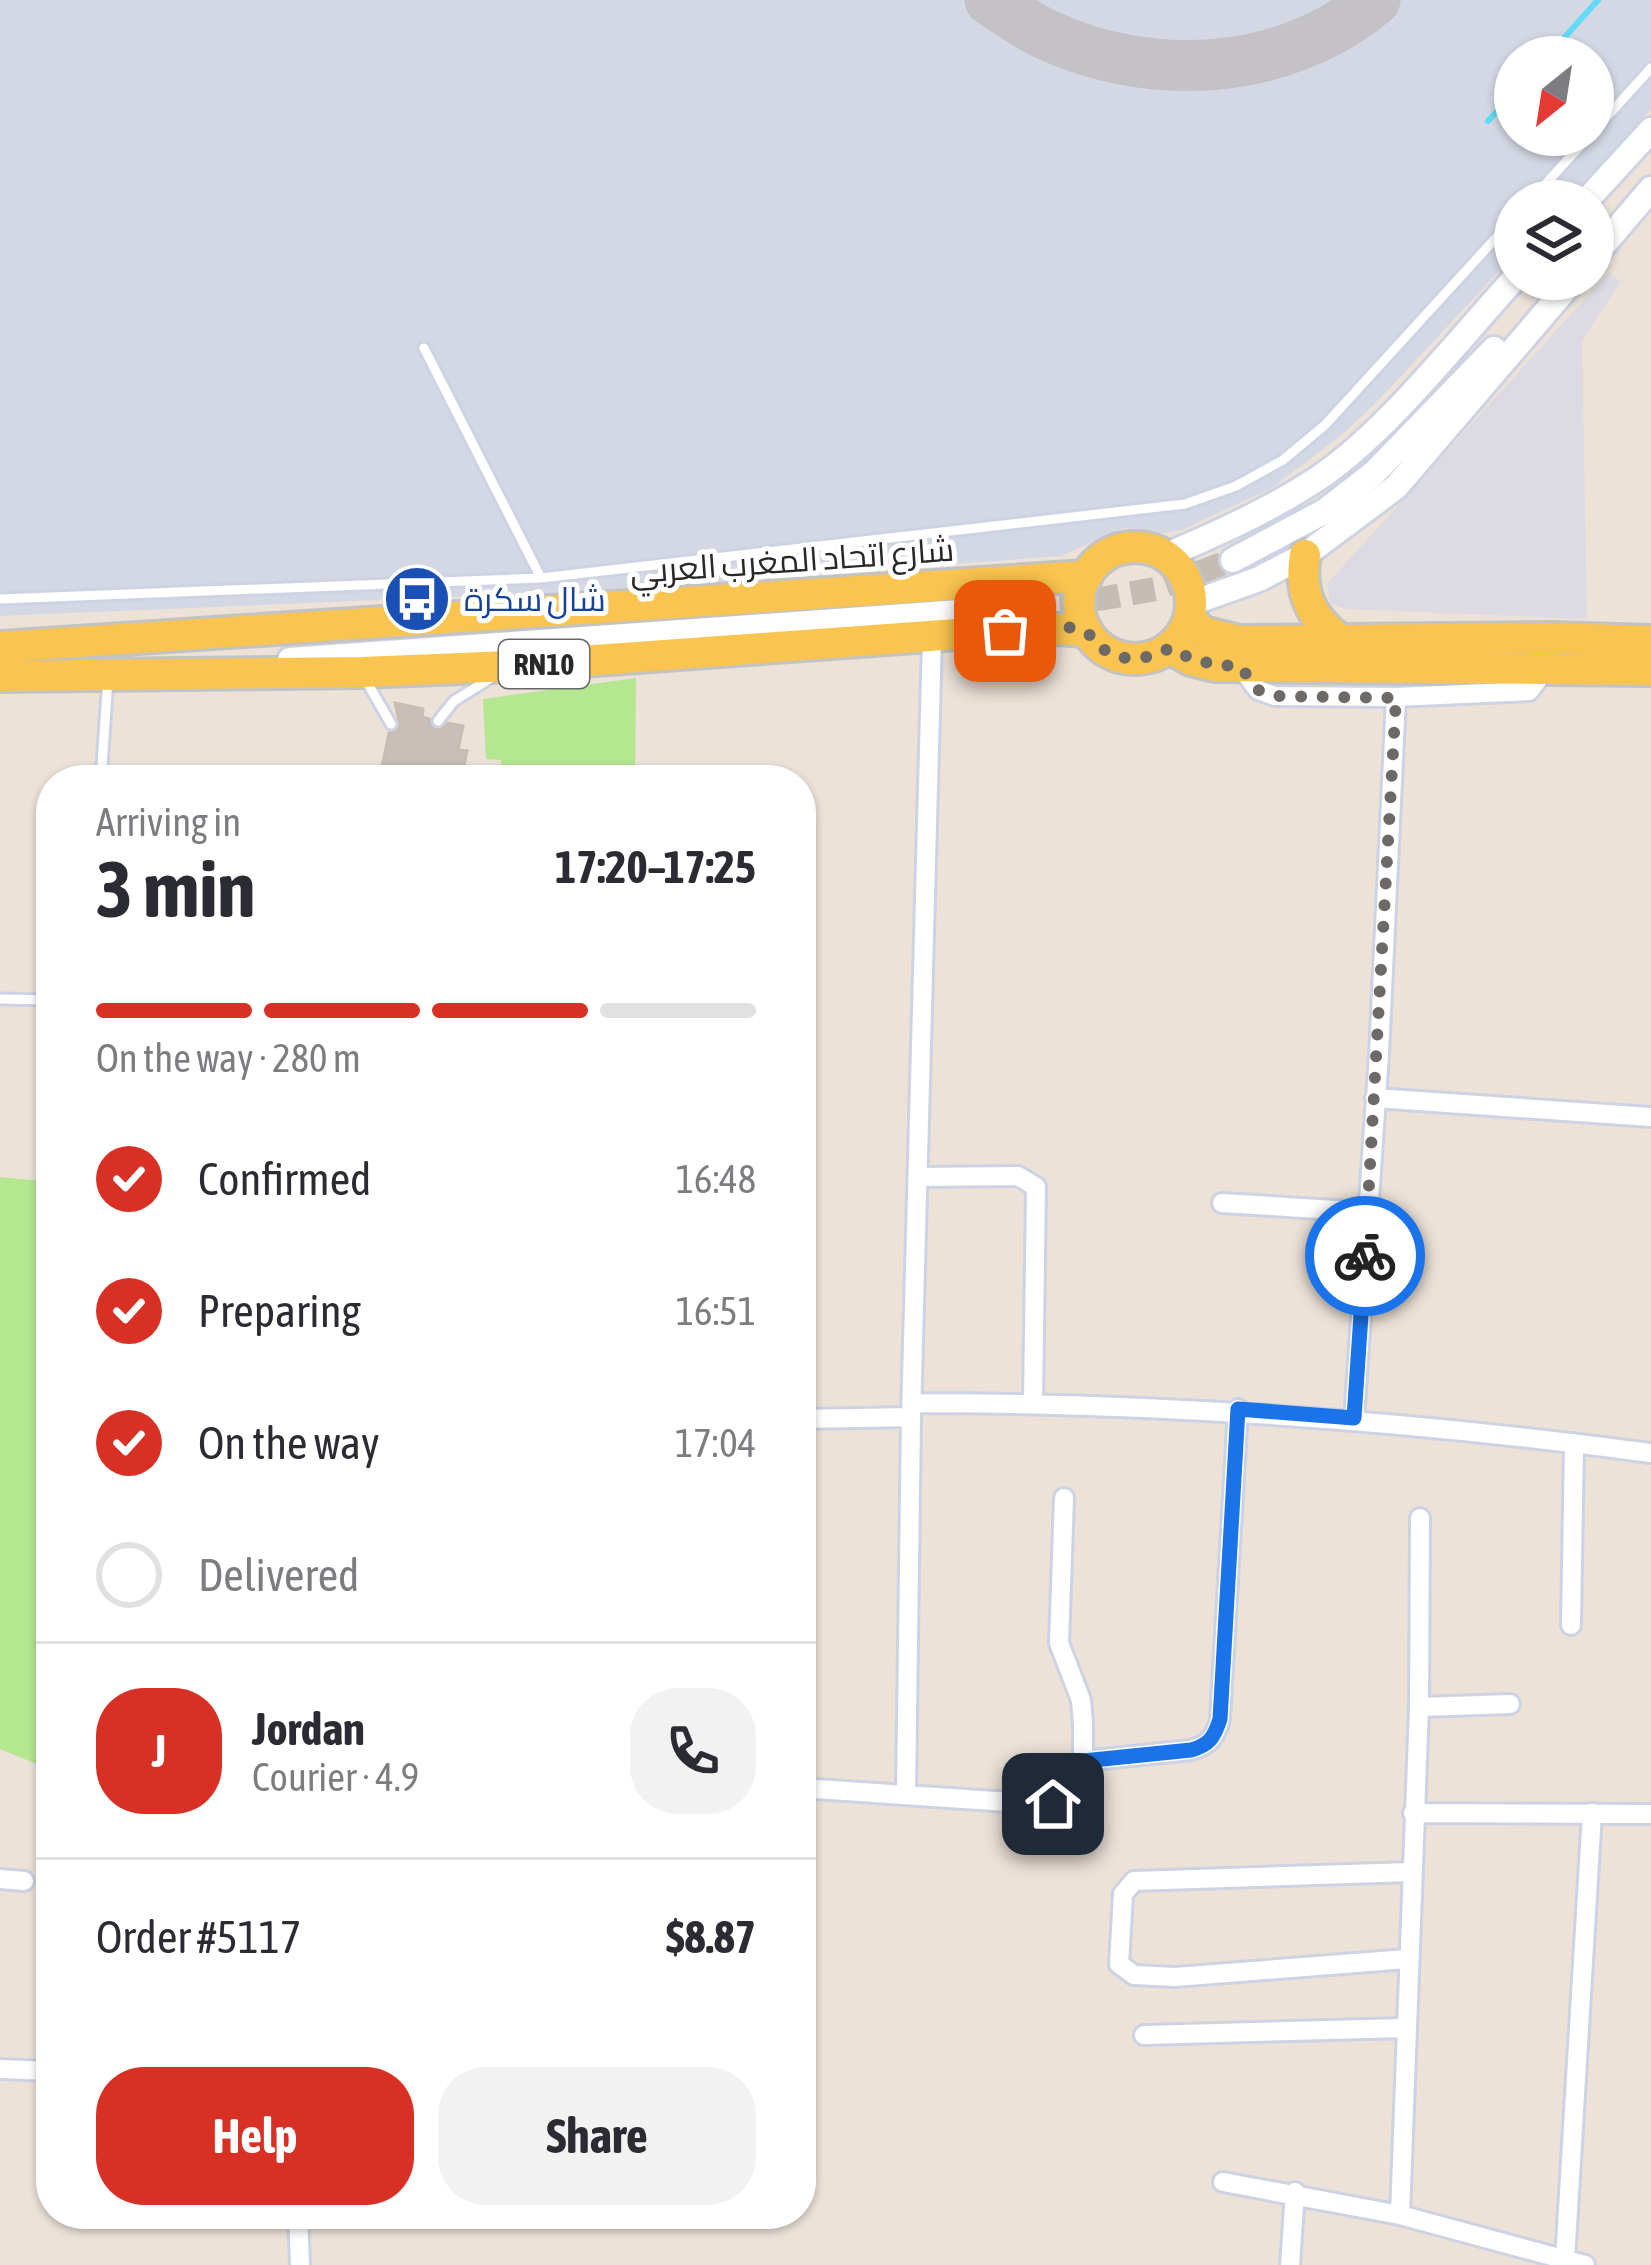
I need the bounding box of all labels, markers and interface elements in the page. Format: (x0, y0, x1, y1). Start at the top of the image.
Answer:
north arrow (1494, 36, 1614, 156)
map controls (1494, 36, 1614, 300)
button: layers (1494, 180, 1614, 300)
street label: شارع اتحاد المغرب العربي (629, 530, 956, 597)
bus stop icon: شال سكرة (382, 564, 452, 634)
place label: شال سكرة (464, 580, 606, 619)
pin (954, 580, 1056, 682)
icon: bag (972, 598, 1038, 664)
road number: RN10 (499, 640, 589, 688)
text: Arriving in (96, 800, 241, 844)
text: 17:20–17:25 (555, 841, 756, 893)
text: 3 min (96, 844, 255, 934)
text: On the way · 280 m (96, 1036, 361, 1080)
icon: check (96, 1146, 162, 1212)
text: Confirmed (198, 1153, 371, 1205)
text: 16:48 (676, 1157, 756, 1201)
courier (1305, 1196, 1425, 1316)
icon: bike (1332, 1223, 1398, 1289)
icon: check (96, 1278, 162, 1344)
text: Preparing (198, 1285, 361, 1337)
text: 16:51 (676, 1289, 756, 1333)
icon: check (96, 1410, 162, 1476)
text: On the way (198, 1417, 380, 1469)
text: 17:04 (675, 1421, 756, 1465)
text: Delivered (198, 1549, 359, 1601)
button: phone (630, 1688, 756, 1814)
text: Jordan (252, 1703, 365, 1755)
text: J (152, 1725, 166, 1777)
pin (1002, 1753, 1104, 1855)
text: Courier · 4.9 (252, 1755, 419, 1799)
icon: home (1020, 1771, 1086, 1837)
text: Order #5117 (96, 1911, 301, 1963)
text: $8.87 (666, 1911, 756, 1963)
button: Help (96, 2067, 414, 2205)
button: Share (438, 2067, 756, 2205)

